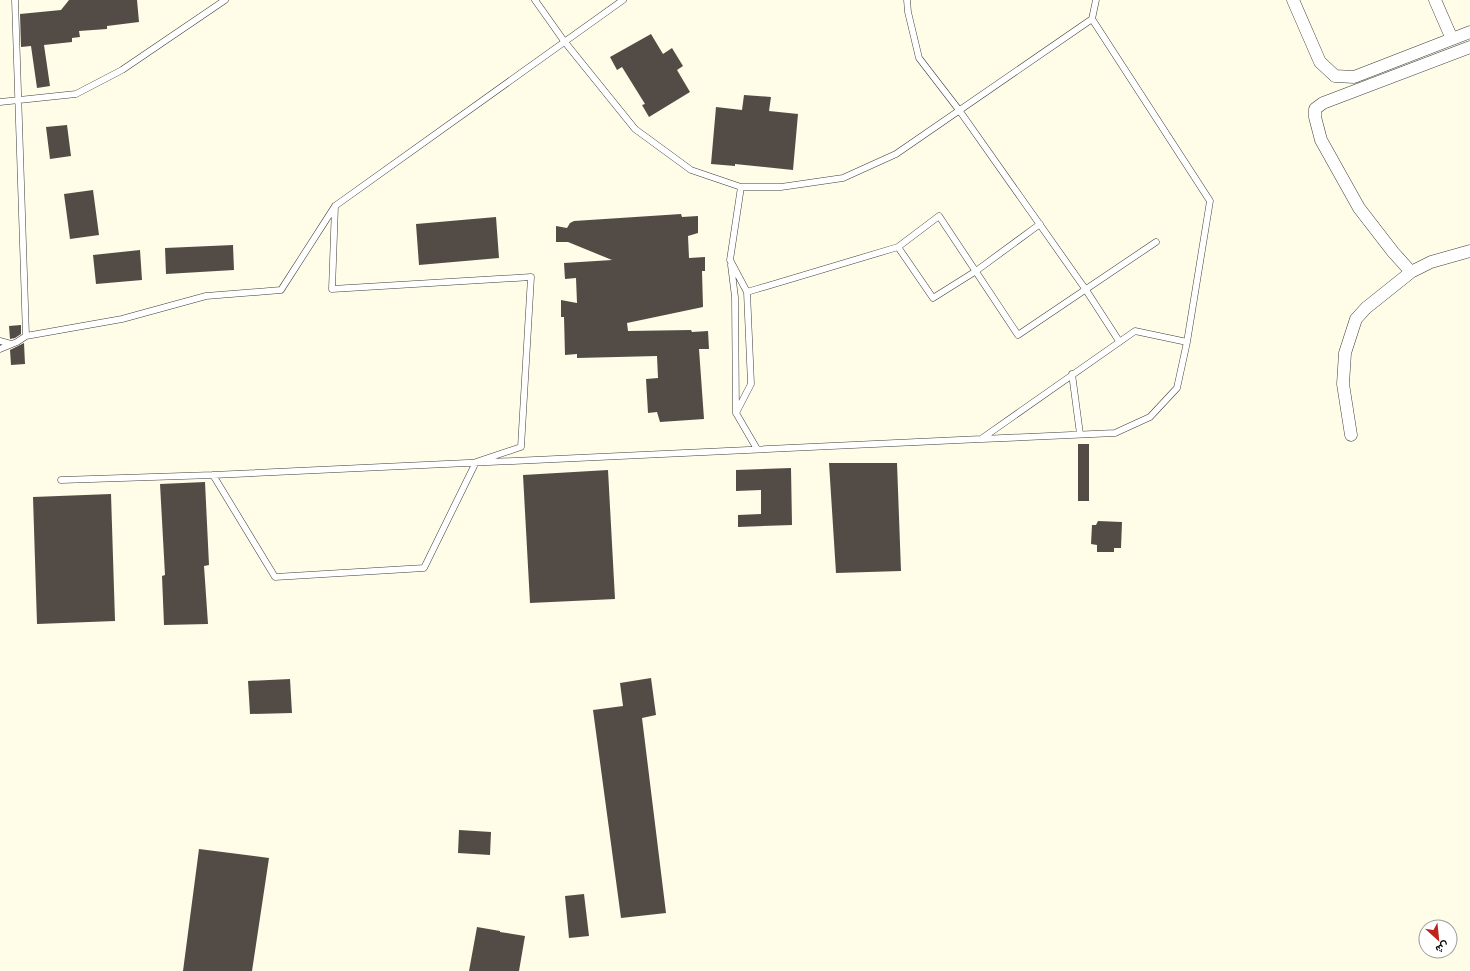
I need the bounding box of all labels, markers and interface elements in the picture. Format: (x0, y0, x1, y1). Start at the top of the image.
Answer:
north arrow (1418, 919, 1458, 959)
text: ش (1433, 938, 1452, 957)

